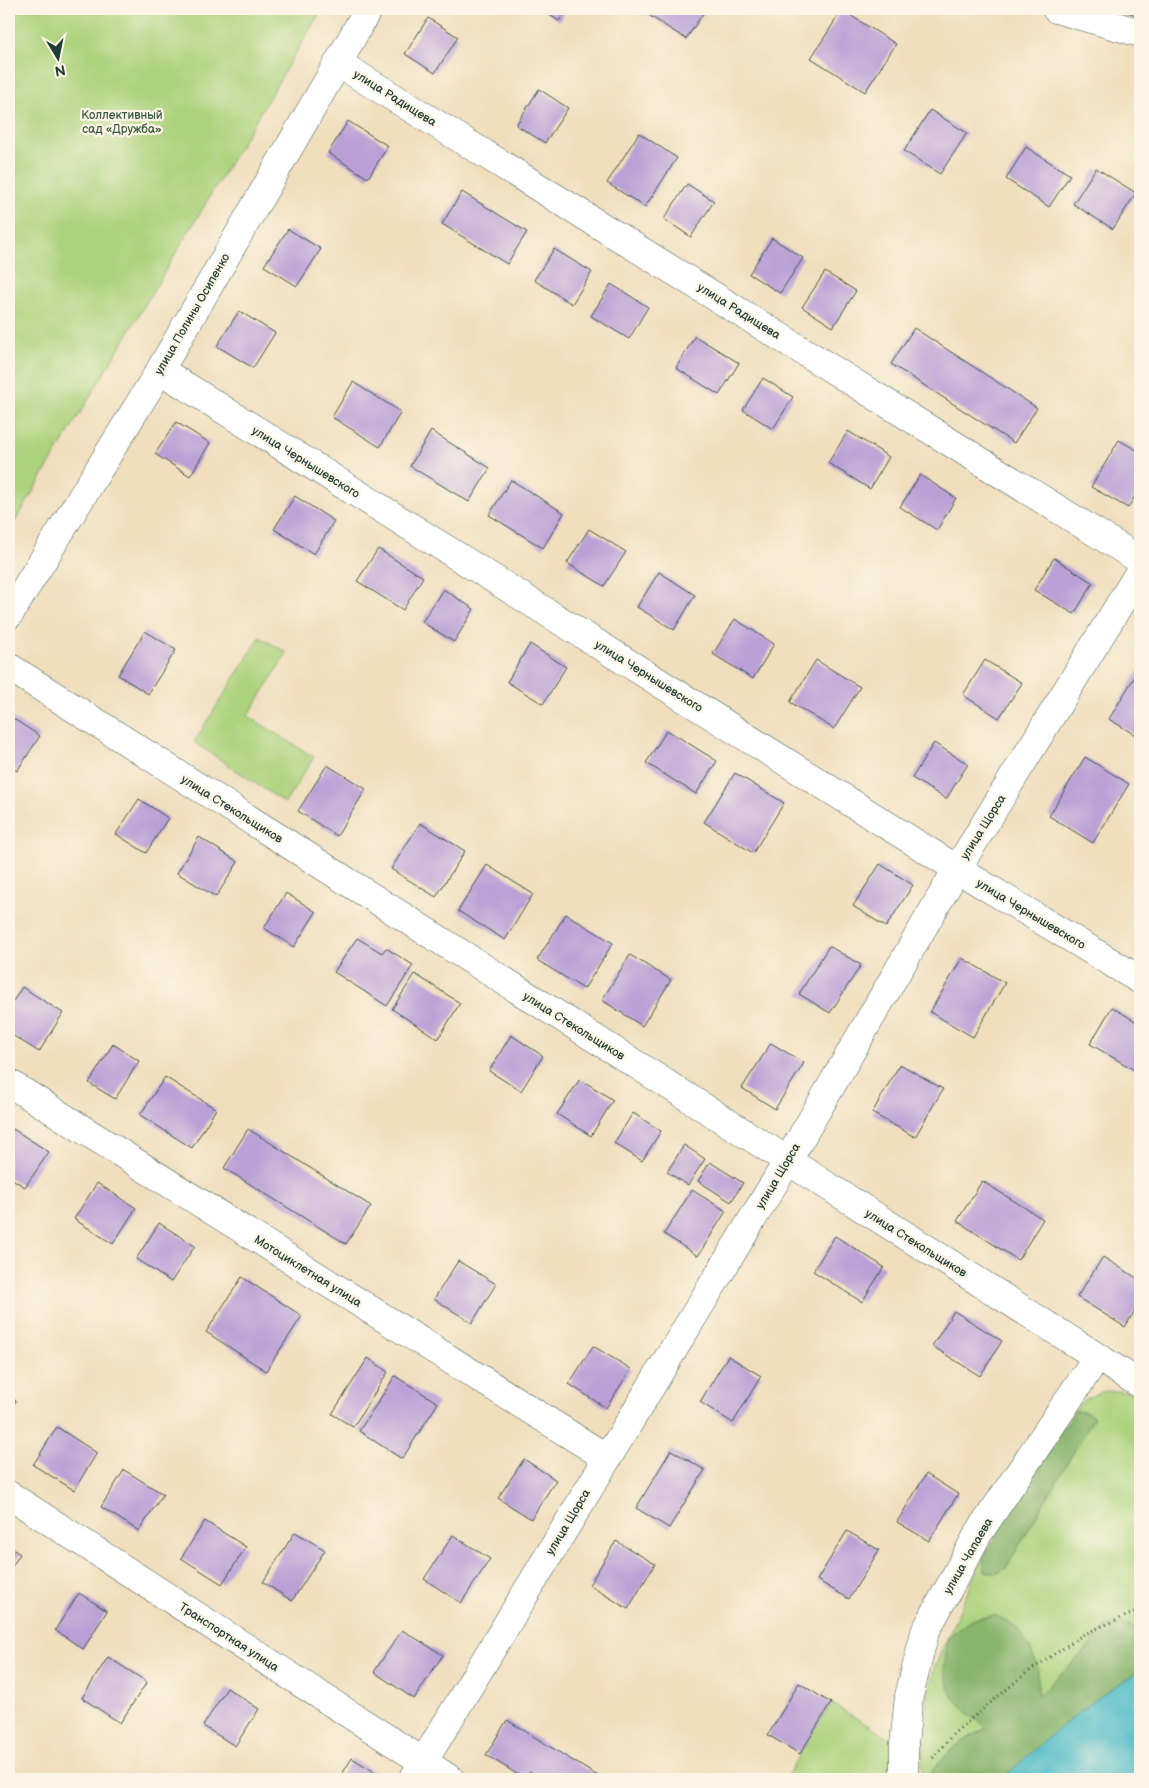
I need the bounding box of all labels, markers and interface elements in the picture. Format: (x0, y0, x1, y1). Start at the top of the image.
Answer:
north arrow (32, 32, 82, 82)
text: N (54, 61, 67, 80)
street label: улица Радищева (350, 67, 439, 130)
park label: Коллективный сад «Дружба» (81, 108, 163, 137)
street label: улица Полины Осипенко (151, 251, 233, 378)
street label: улица Радищева (694, 280, 783, 343)
street label: улица Чернышевского (249, 423, 363, 502)
street label: улица Чернышевского (592, 637, 706, 716)
street label: улица Стекольщиков (178, 772, 286, 847)
street label: улица Щорса (957, 792, 1009, 863)
street label: улица Чернышевского (974, 876, 1088, 953)
street label: улица Стекольщиков (520, 989, 628, 1064)
street label: улица Щорса (753, 1141, 804, 1212)
street label: улица Стекольщиков (862, 1206, 970, 1281)
street label: Мотоциклетная улица (251, 1232, 364, 1311)
street label: улица Щорса (543, 1487, 594, 1558)
street label: улица Чапаева (941, 1515, 996, 1597)
street label: Транспортная улица (176, 1600, 281, 1675)

